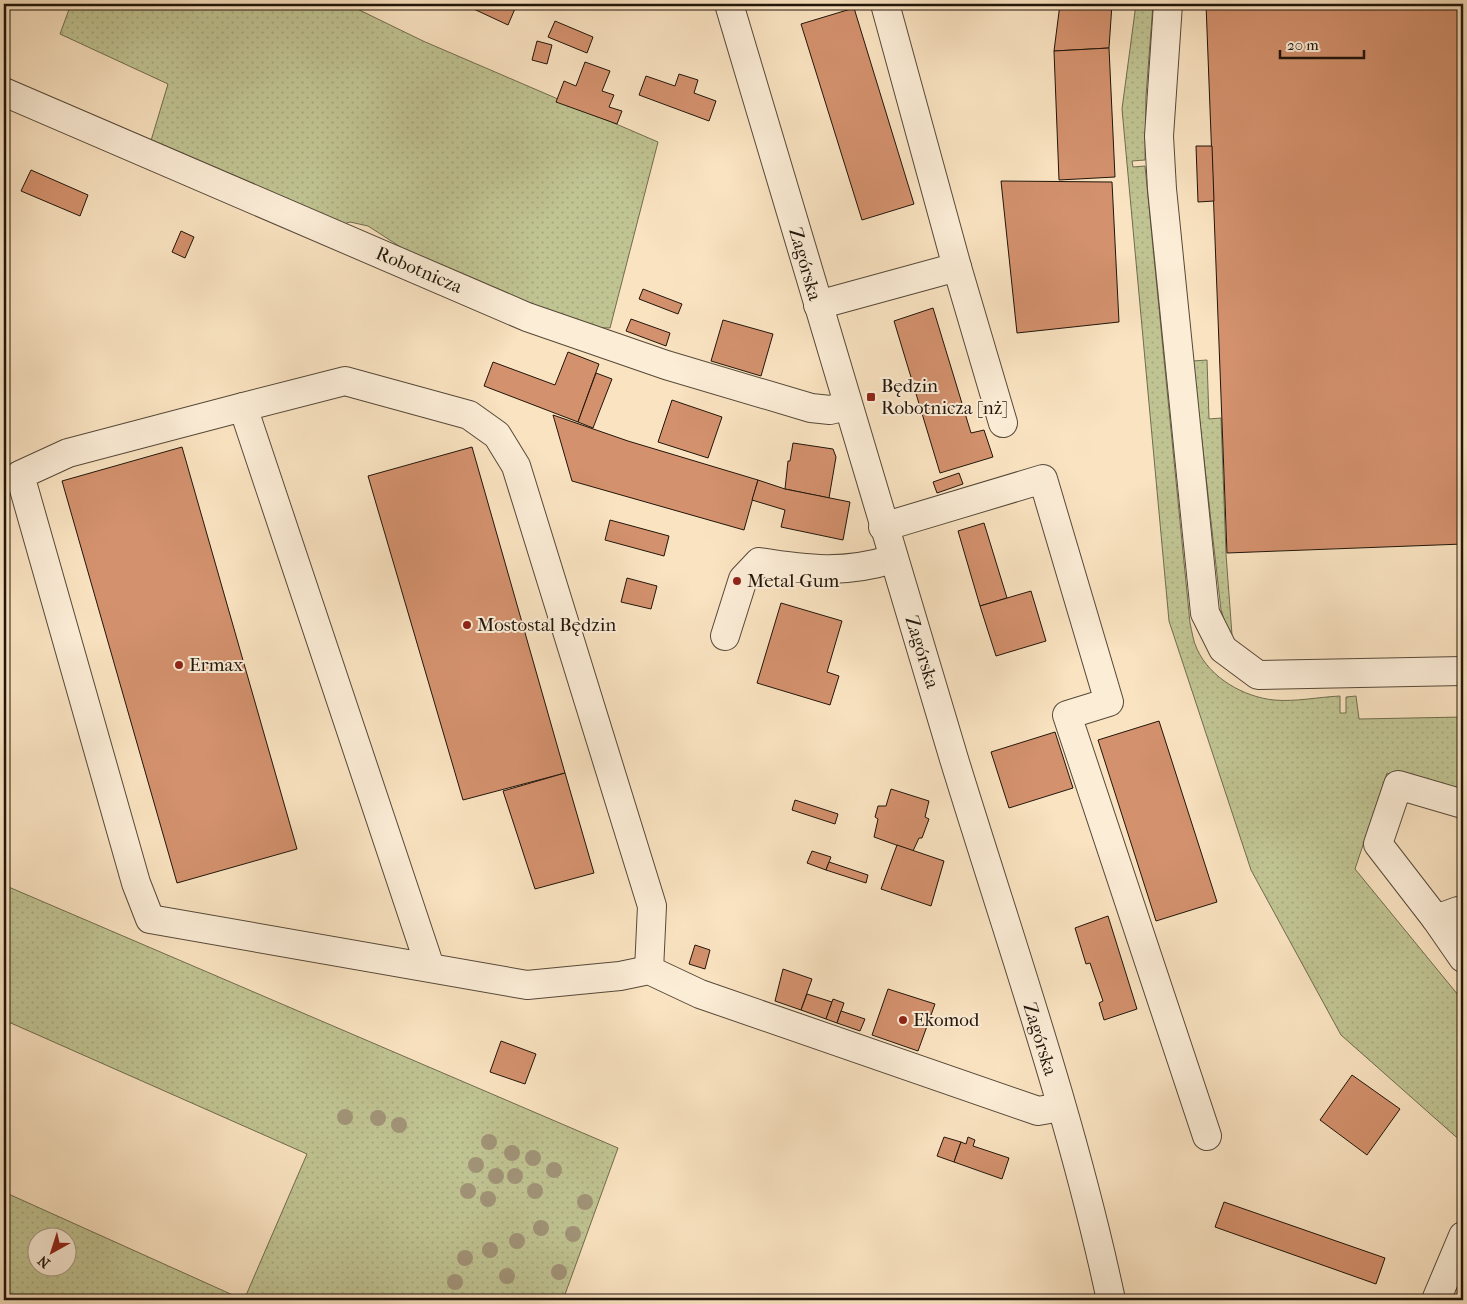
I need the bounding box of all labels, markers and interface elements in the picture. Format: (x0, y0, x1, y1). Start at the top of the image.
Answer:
scale bar (1280, 28, 1363, 60)
text: 20 m (1287, 36, 1319, 54)
street label: Zagórska (784, 225, 826, 303)
street label: Robotnicza (373, 242, 466, 298)
place label: Będzin Robotnicza [nż] (881, 375, 1008, 419)
marker: Będzin Robotnicza [nż] (865, 391, 877, 403)
place label: Metal-Gum (747, 570, 840, 592)
marker: Metal-Gum (731, 575, 743, 587)
street label: Zagórska (901, 613, 944, 691)
place label: Mostostal Będzin (477, 614, 616, 636)
marker: Mostostal Będzin (461, 619, 473, 631)
place label: Ermax (189, 654, 243, 676)
marker: Ermax (173, 659, 185, 671)
street label: Zagórska (1019, 1000, 1062, 1078)
place label: Ekomod (913, 1009, 980, 1031)
marker: Ekomod (897, 1014, 909, 1026)
north arrow (28, 1226, 78, 1276)
text: N (34, 1252, 54, 1272)

